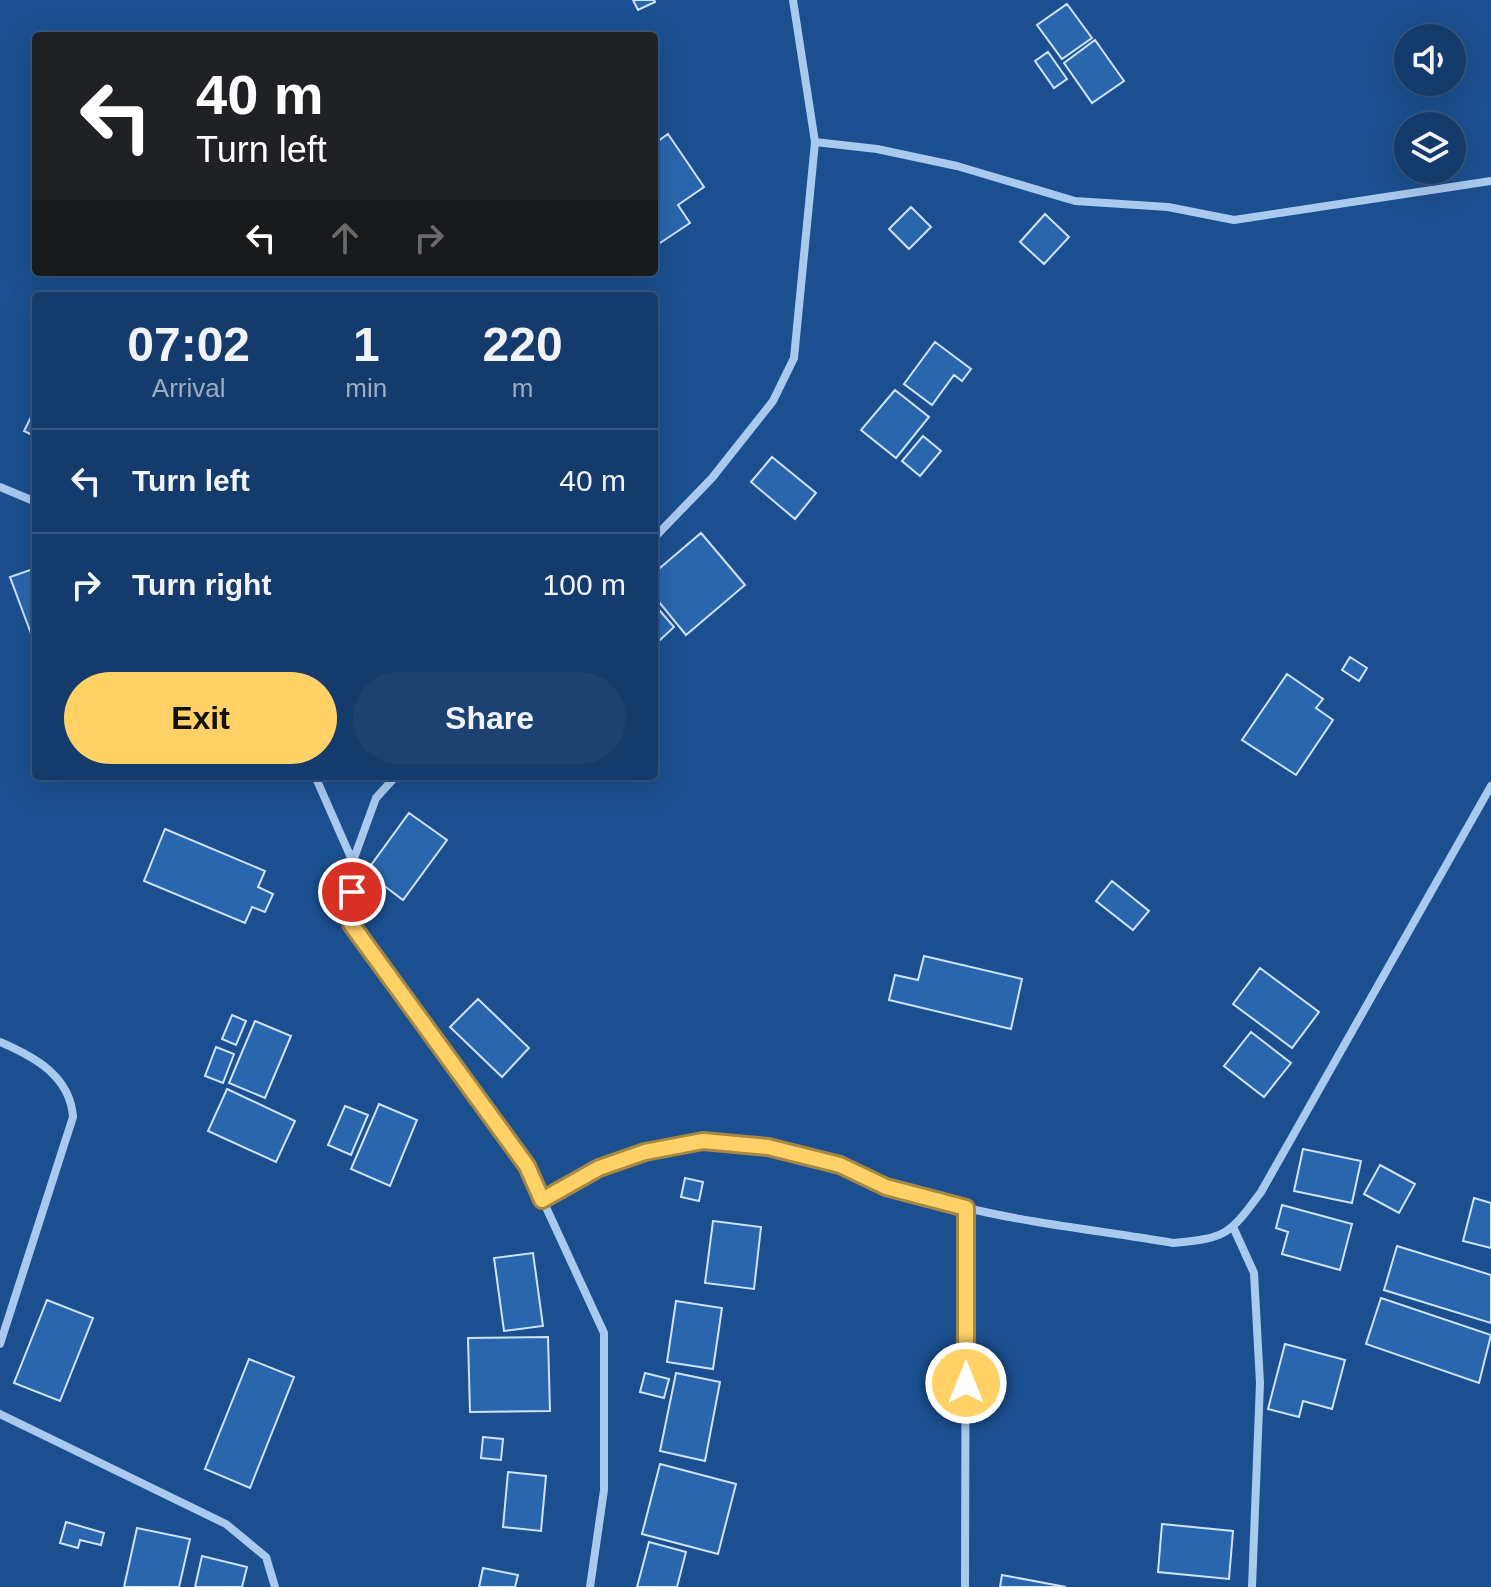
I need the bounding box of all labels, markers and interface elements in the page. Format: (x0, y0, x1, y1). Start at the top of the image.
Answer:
map controls (1394, 24, 1466, 184)
button: sound (1394, 24, 1466, 96)
text: 40 m (196, 63, 324, 126)
icon: left (64, 64, 168, 168)
button: layers (1394, 112, 1466, 184)
text: Turn left (196, 129, 327, 170)
icon: left (239, 216, 283, 260)
icon: ahead (323, 216, 367, 260)
icon: right (407, 216, 451, 260)
text: 07:02 (127, 318, 250, 371)
text: 1 (353, 318, 380, 371)
text: 220 (483, 318, 563, 371)
text: Arrival (152, 373, 226, 403)
text: min (345, 373, 387, 403)
text: m (512, 373, 533, 403)
icon: left (64, 459, 108, 503)
text: Turn left (132, 464, 250, 497)
text: 40 m (559, 464, 626, 497)
icon: right (64, 563, 108, 607)
text: Turn right (132, 568, 271, 601)
text: 100 m (543, 568, 626, 601)
button: Exit (64, 672, 337, 764)
button: Share (353, 672, 626, 764)
pin (318, 858, 386, 926)
icon: arrive (330, 870, 374, 914)
position arrow (924, 1341, 1008, 1425)

